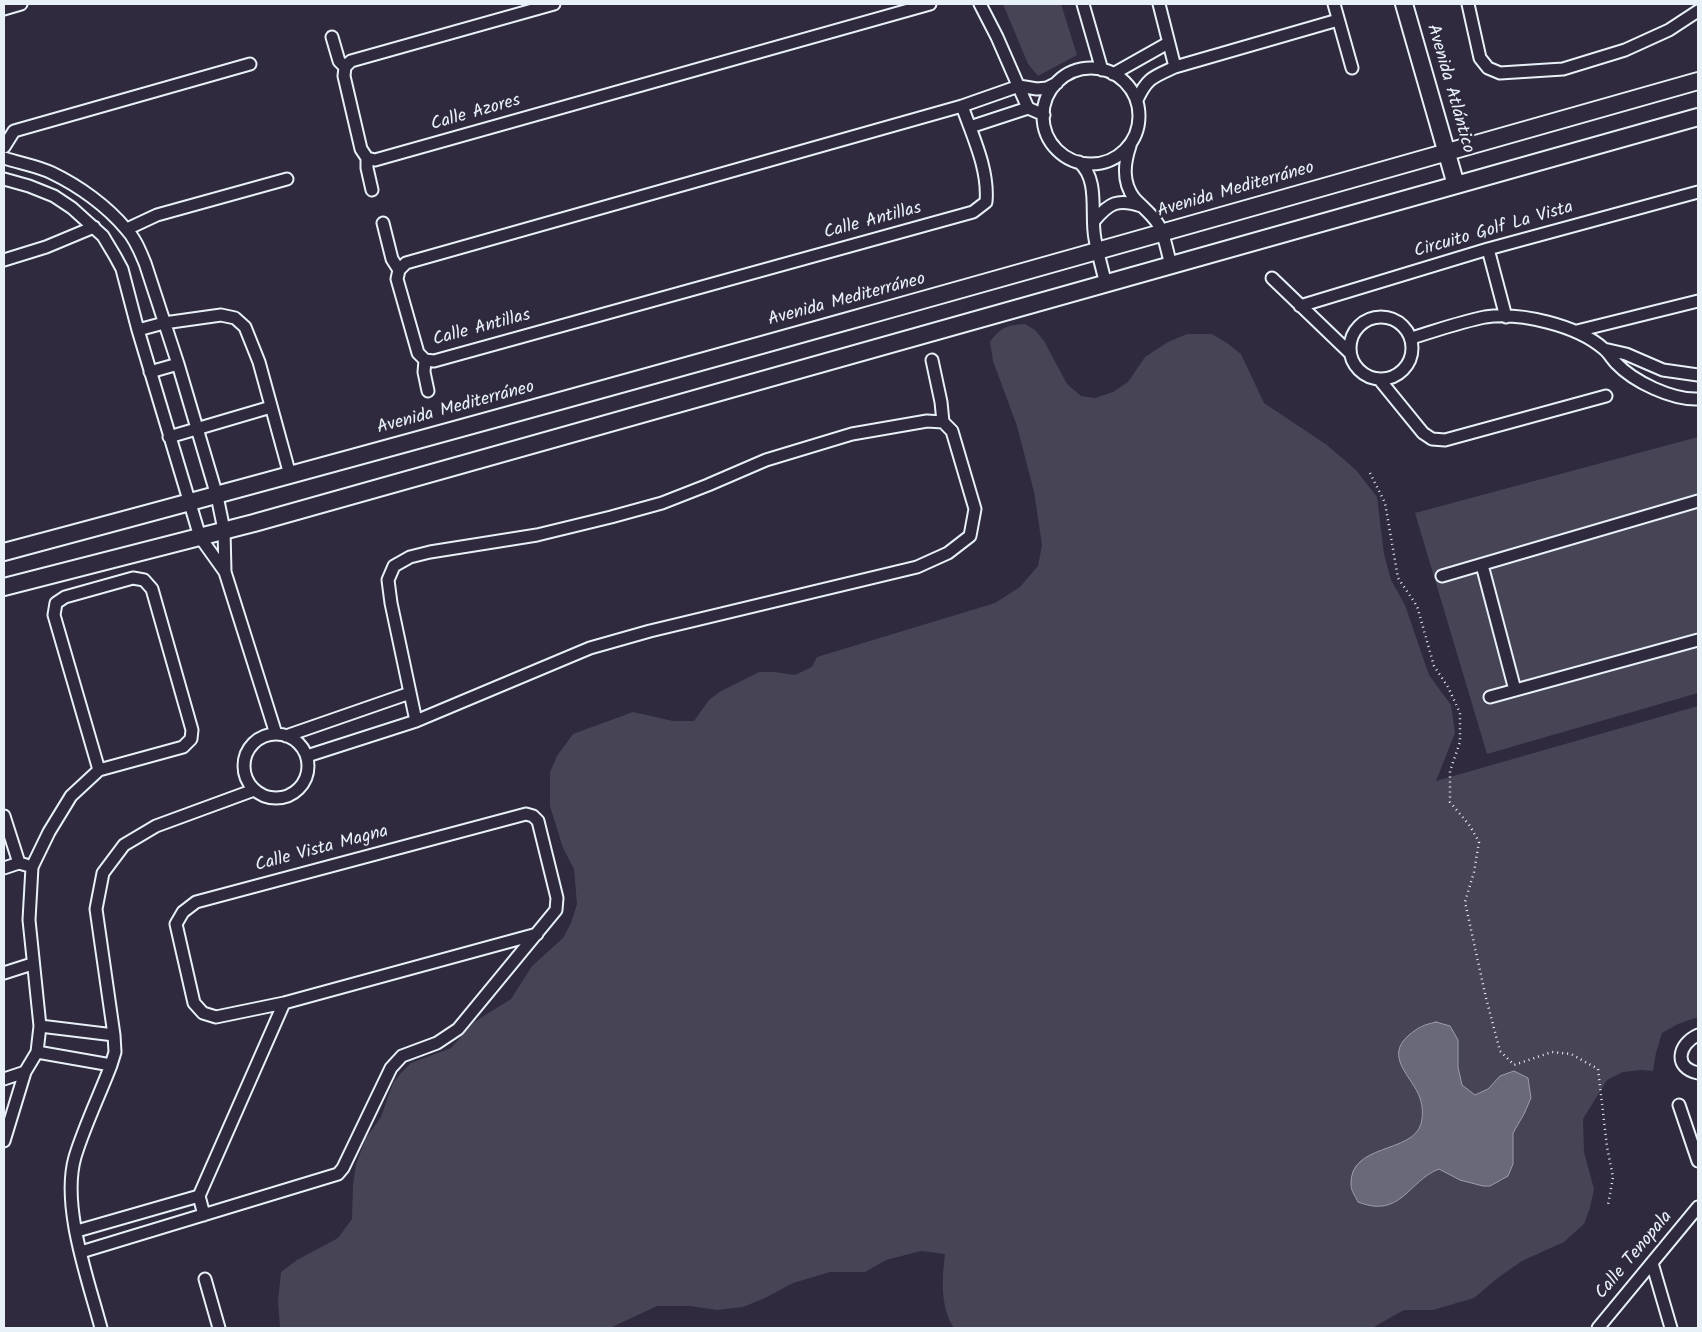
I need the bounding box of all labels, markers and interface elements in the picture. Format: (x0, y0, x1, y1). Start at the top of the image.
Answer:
street label: Avenida Atlántico (1420, 22, 1478, 156)
street label: Calle Azores (429, 91, 523, 137)
street label: Avenida Mediterráneo (1155, 158, 1317, 224)
street label: Circuito Golf La Vista (1412, 198, 1576, 264)
street label: Calle Antillas (822, 199, 924, 245)
street label: Avenida Mediterráneo (766, 270, 928, 332)
street label: Calle Antillas (431, 306, 533, 352)
street label: Avenida Mediterráneo (375, 378, 537, 440)
street label: Calle Vista Magna (253, 822, 391, 878)
street label: Calle Tenopala (1592, 1207, 1678, 1305)

